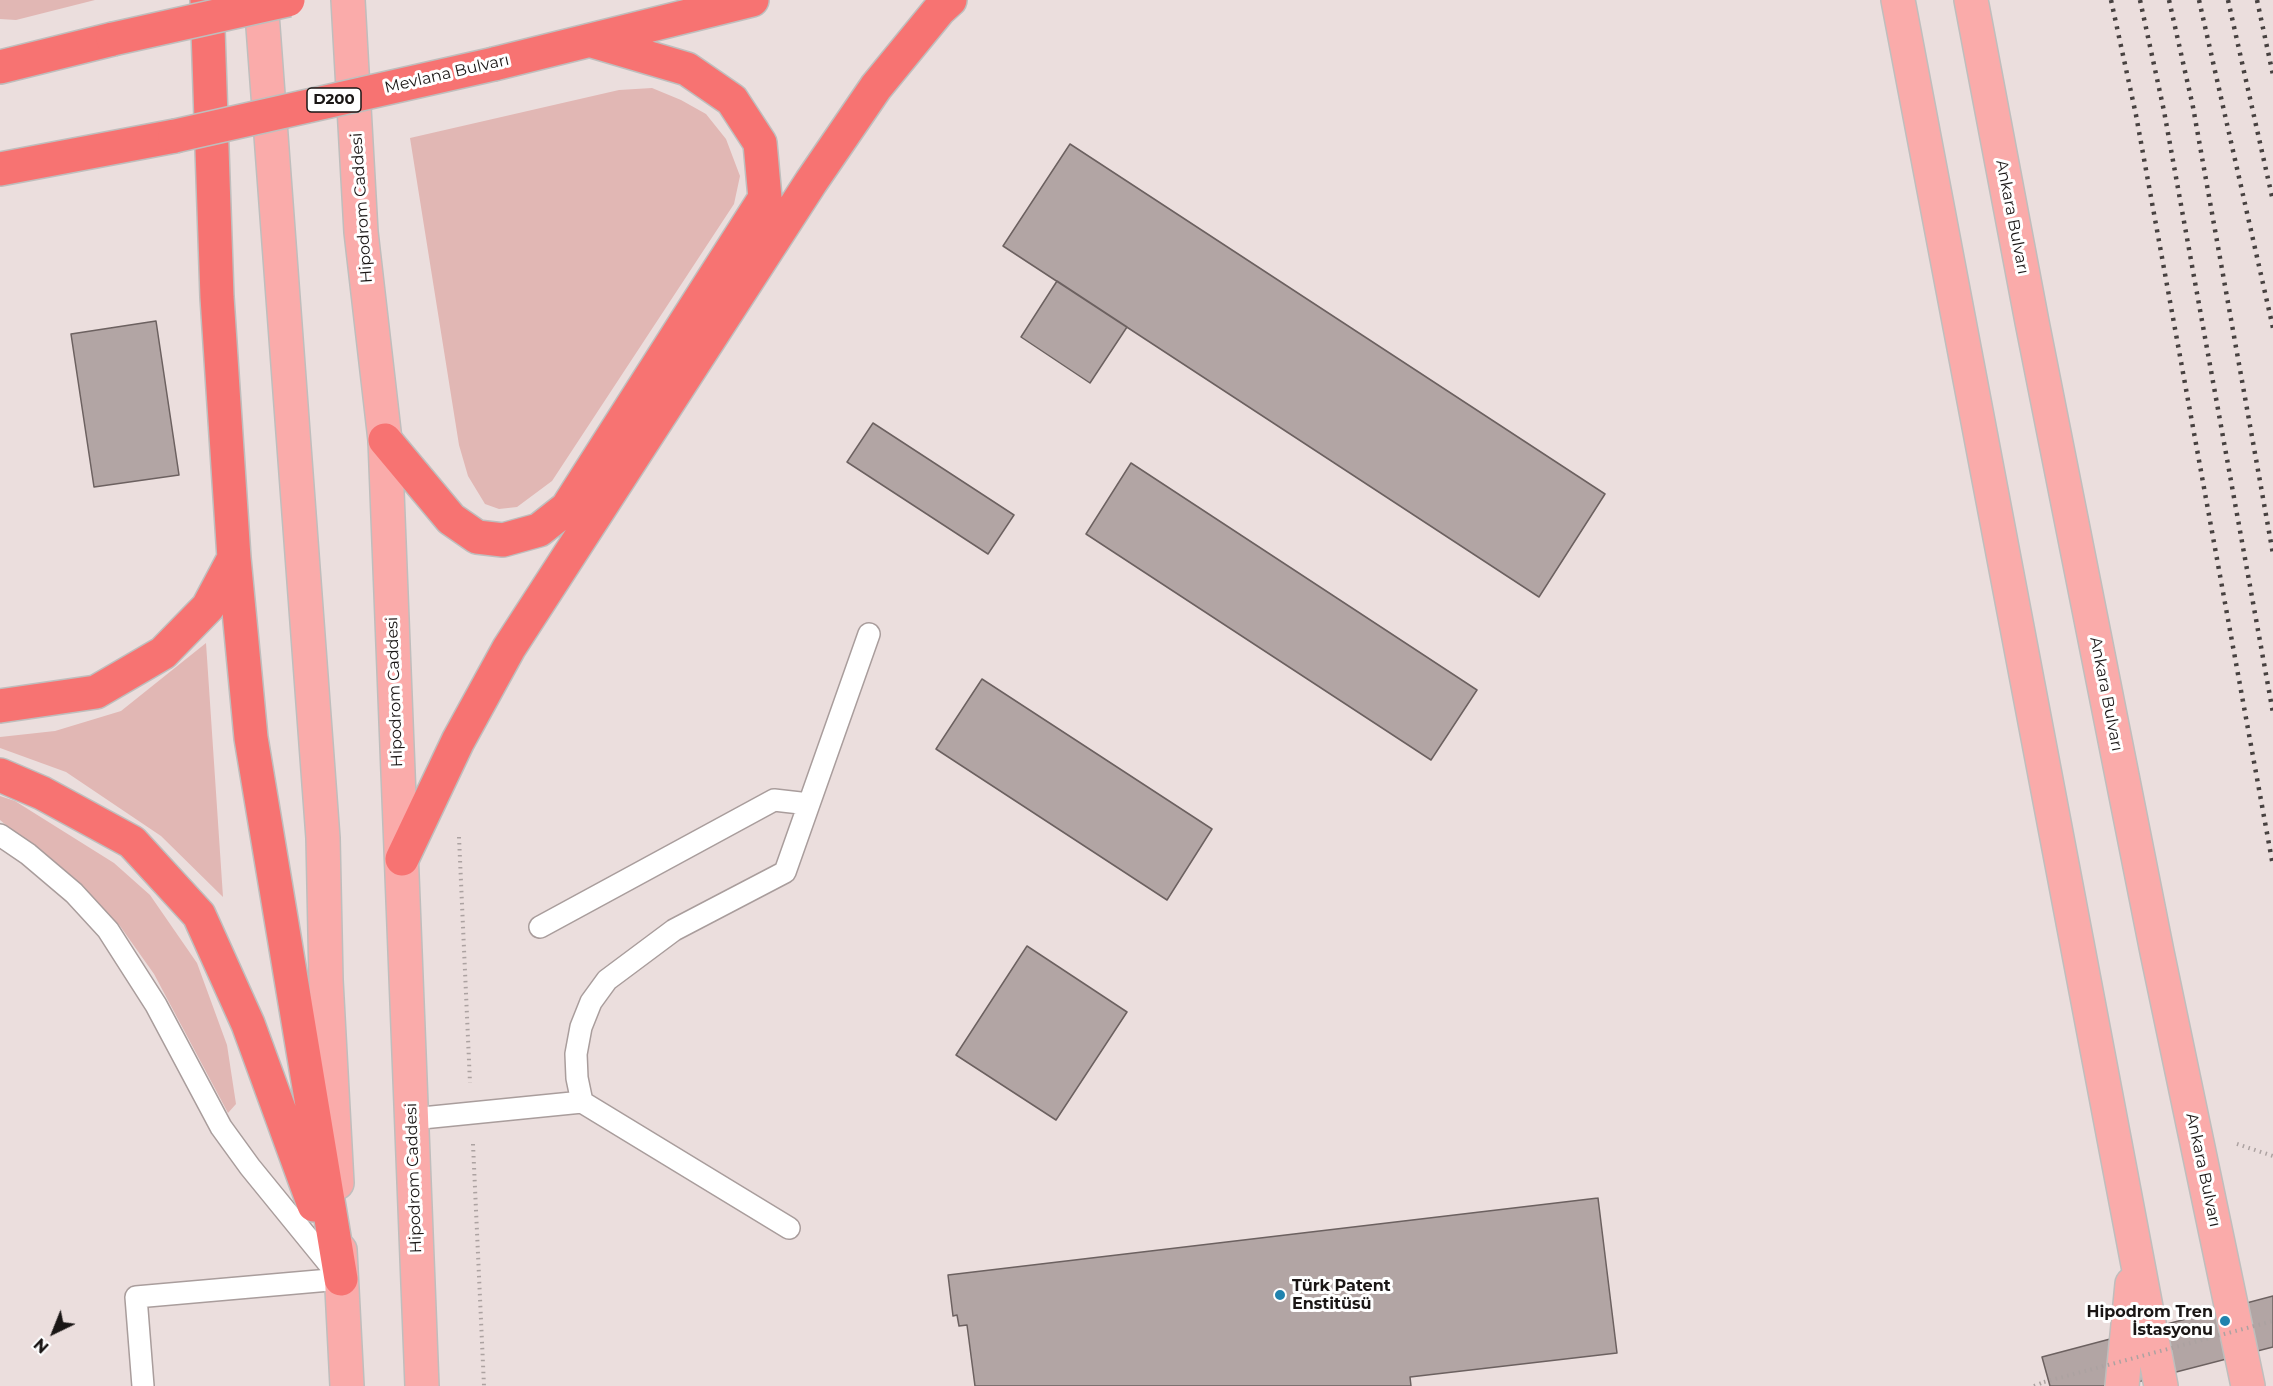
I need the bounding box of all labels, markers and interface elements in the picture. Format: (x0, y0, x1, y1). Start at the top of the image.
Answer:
street label: Mevlana Bulvarı (383, 50, 511, 98)
road number: D200 (307, 88, 361, 112)
street label: Hipodrom Caddesi (347, 132, 377, 284)
street label: Ankara Bulvarı (1992, 158, 2032, 276)
street label: Hipodrom Caddesi (383, 616, 407, 768)
street label: Ankara Bulvarı (2086, 635, 2126, 753)
street label: Hipodrom Caddesi (402, 1102, 426, 1254)
street label: Ankara Bulvarı (2182, 1111, 2224, 1229)
place label: Türk Patent Enstitüsü (1292, 1276, 1391, 1314)
marker: Türk Patent Enstitüsü (1273, 1288, 1287, 1302)
north arrow (24, 1302, 84, 1362)
place label: Hipodrom Tren İstasyonu (2087, 1302, 2213, 1340)
marker: Hipodrom Tren İstasyonu (2218, 1314, 2232, 1328)
text: N (30, 1334, 53, 1357)

